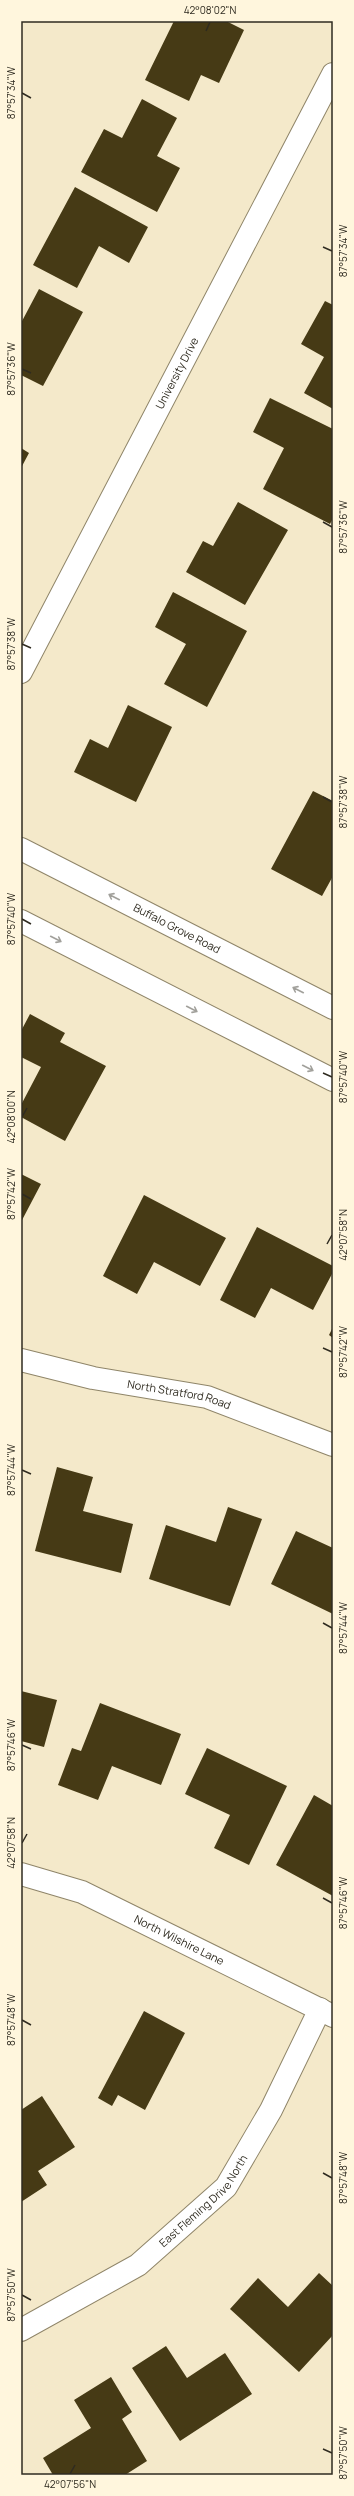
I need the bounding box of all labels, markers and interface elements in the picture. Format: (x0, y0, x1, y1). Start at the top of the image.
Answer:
text: 42°08'02"N (184, 3, 237, 17)
text: 87°57'34"W (4, 66, 18, 119)
text: 87°57'34"W (336, 224, 350, 277)
street label: University Drive (152, 334, 202, 411)
text: 87°57'36"W (4, 342, 18, 396)
text: 87°57'36"W (336, 500, 350, 554)
text: 87°57'38"W (4, 617, 18, 670)
text: 87°57'38"W (336, 775, 350, 828)
text: 87°57'40"W (4, 892, 18, 945)
one-way arrow (109, 892, 121, 900)
street label: Buffalo Grove Road (131, 900, 223, 956)
one-way arrow (50, 936, 62, 943)
one-way arrow (292, 986, 304, 994)
one-way arrow (186, 1005, 198, 1013)
text: 87°57'40"W (336, 1050, 350, 1103)
one-way arrow (302, 1064, 314, 1072)
text: 42°08'00"N (4, 1090, 18, 1144)
text: 87°57'42"W (4, 1167, 18, 1220)
text: 42°07'58"N (336, 1209, 350, 1261)
text: 87°57'42"W (336, 1325, 350, 1378)
street label: North Stratford Road (126, 1376, 233, 1412)
text: 87°57'44"W (4, 1443, 18, 1496)
text: 87°57'44"W (336, 1601, 350, 1654)
text: 87°57'46"W (4, 1718, 18, 1771)
text: 42°07'58"N (4, 1817, 18, 1869)
text: 87°57'46"W (336, 1876, 350, 1929)
street label: North Wilshire Lane (132, 1911, 227, 1968)
text: 87°57'48"W (4, 1993, 18, 2046)
text: 87°57'48"W (336, 2151, 350, 2204)
street label: East Fleming Drive North (156, 2152, 250, 2250)
text: 87°57'50"W (4, 2268, 18, 2322)
text: 87°57'50"W (336, 2426, 350, 2480)
text: 42°07'56"N (44, 2477, 96, 2491)

